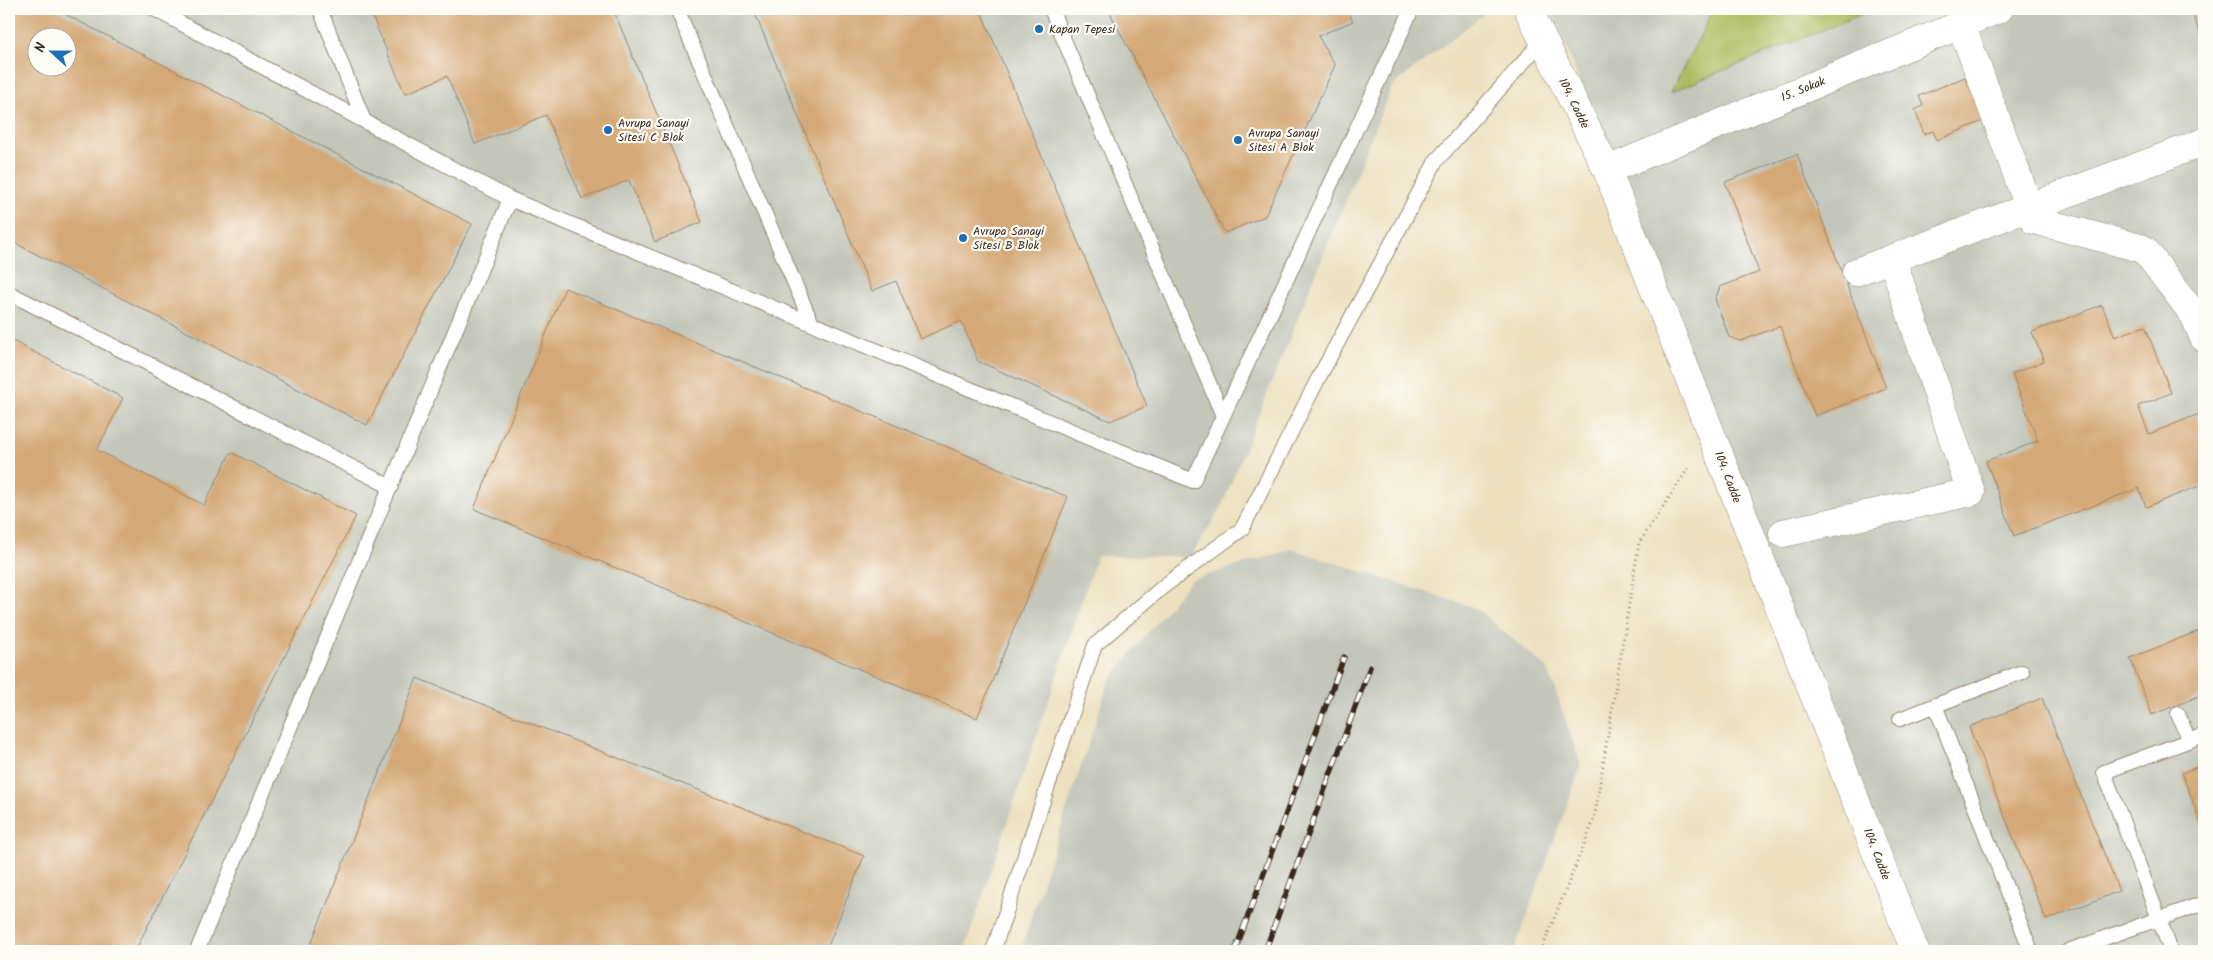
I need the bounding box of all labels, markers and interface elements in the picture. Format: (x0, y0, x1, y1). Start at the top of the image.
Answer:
place label: Kapan Tepesi (1049, 20, 1116, 39)
marker: Kapan Tepesi (1033, 23, 1045, 35)
north arrow (28, 28, 78, 78)
text: N (29, 39, 53, 56)
street label: 15. Sokak (1778, 72, 1829, 107)
street label: 104. Cadde (1553, 75, 1594, 132)
place label: Avrupa Sanayi Sitesi C Blok (618, 114, 690, 147)
marker: Avrupa Sanayi Sitesi C Blok (602, 124, 614, 136)
place label: Avrupa Sanayi Sitesi A Blok (1248, 124, 1320, 157)
marker: Avrupa Sanayi Sitesi A Blok (1232, 134, 1244, 146)
place label: Avrupa Sanayi Sitesi B Blok (973, 222, 1045, 255)
marker: Avrupa Sanayi Sitesi B Blok (957, 232, 969, 244)
street label: 104. Cadde (1709, 448, 1746, 506)
street label: 104. Cadde (1858, 825, 1895, 883)

